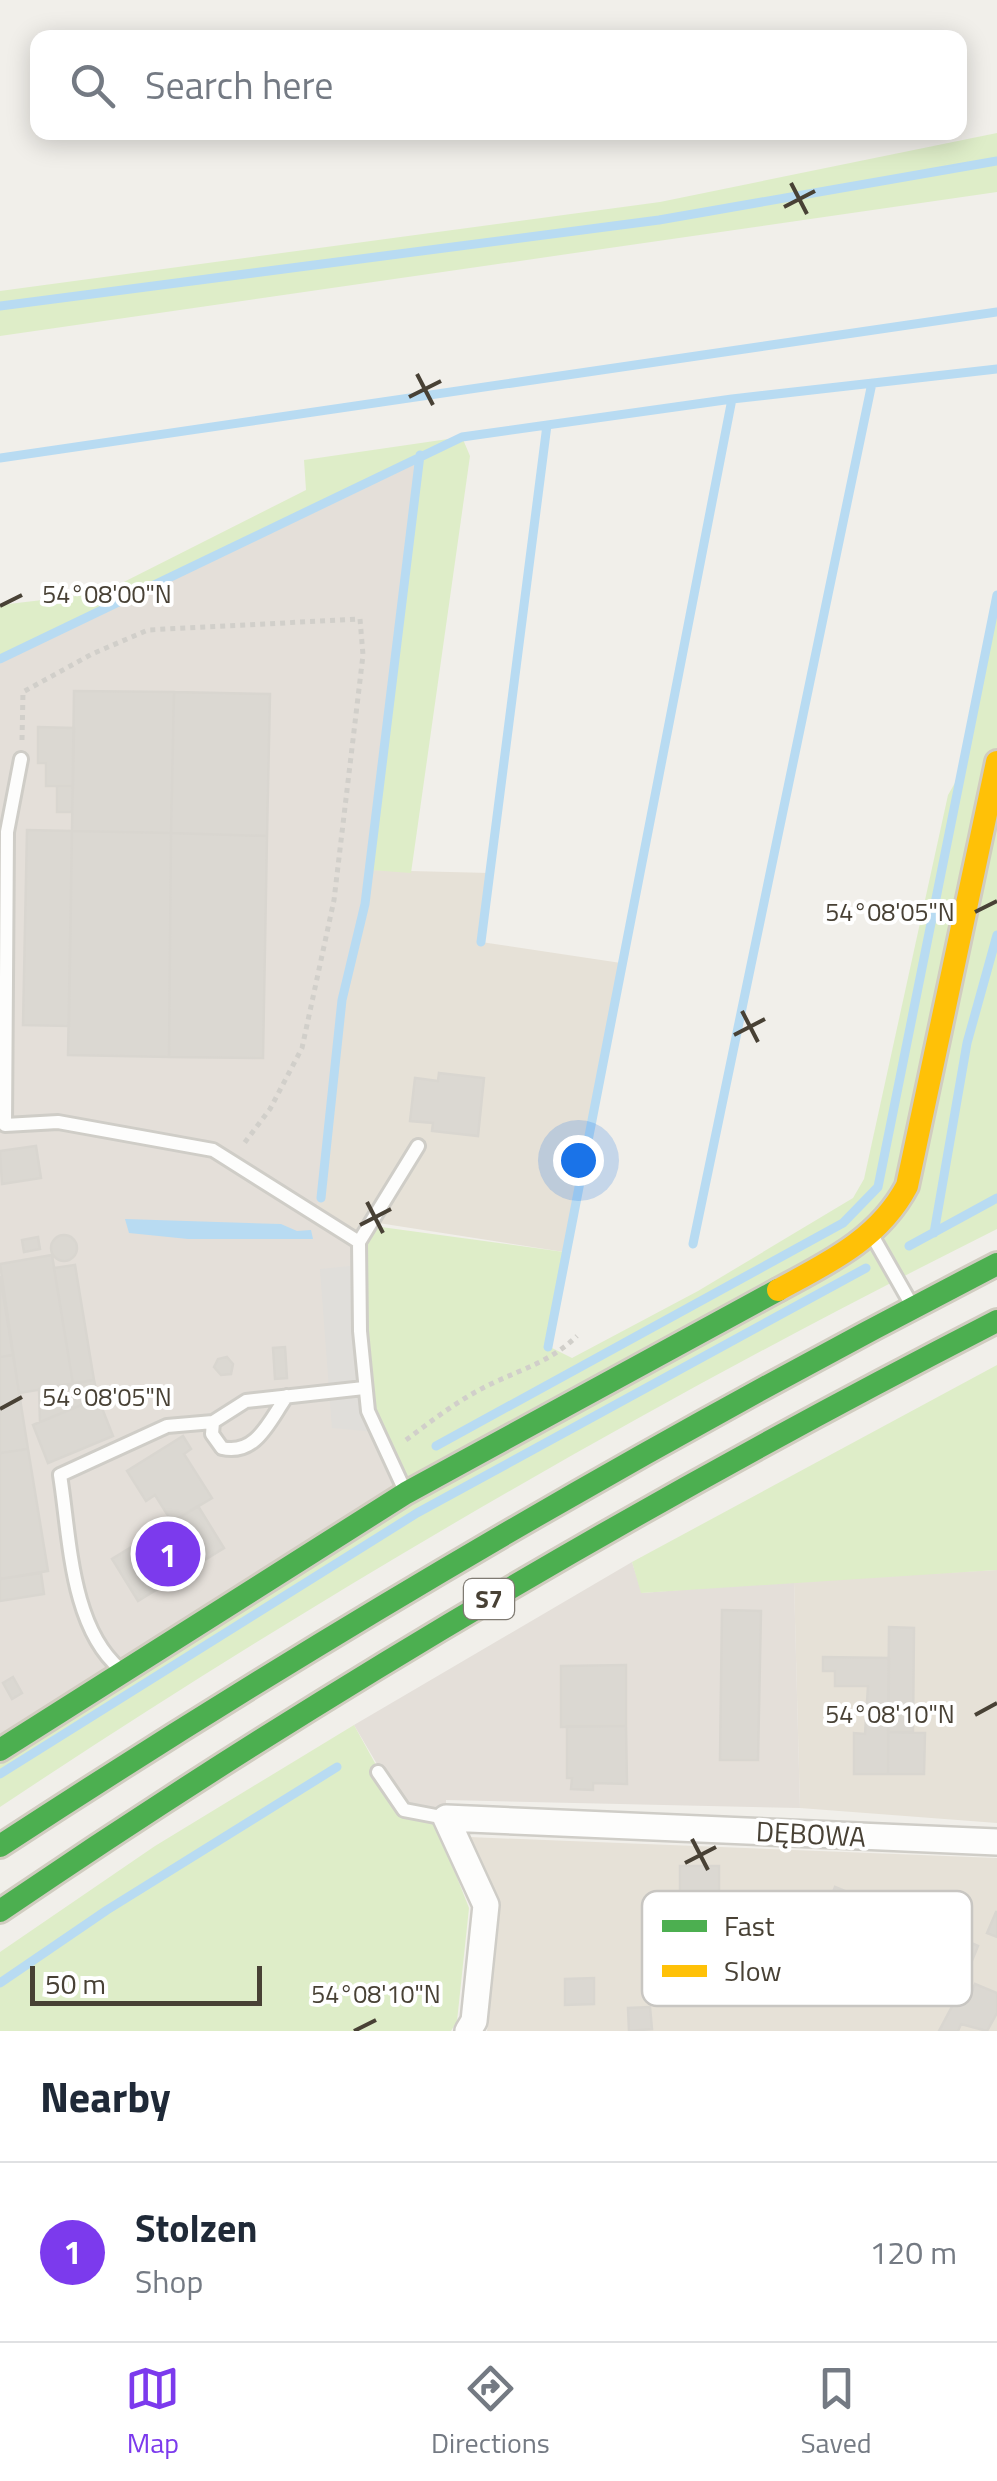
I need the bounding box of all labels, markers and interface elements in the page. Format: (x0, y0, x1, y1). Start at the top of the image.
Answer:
search box (30, 30, 967, 140)
text: Search here (145, 56, 333, 114)
icon: search (65, 58, 120, 113)
text: 54°08'00"N (42, 575, 172, 613)
text: 54°08'05"N (825, 893, 955, 931)
your location (553, 1135, 604, 1186)
text: 54°08'05"N (42, 1378, 172, 1416)
pin: 1 (136, 1516, 200, 1592)
road number: S7 (464, 1579, 514, 1619)
text: 54°08'10"N (825, 1695, 955, 1733)
street label: DĘBOWA (755, 1809, 867, 1858)
legend (642, 1891, 972, 2006)
text: Fast (724, 1904, 775, 1947)
text: Slow (724, 1949, 782, 1992)
scale bar (30, 1961, 262, 2006)
text: 50 m (45, 1962, 106, 2005)
text: 54°08'10"N (311, 1975, 441, 2013)
text: Nearby (40, 2064, 171, 2128)
text: Stolzen (135, 2199, 257, 2257)
text: 1 (64, 2228, 81, 2276)
text: 120 m (869, 2228, 957, 2276)
text: Shop (135, 2257, 203, 2305)
tab: Map (125, 2361, 180, 2464)
tab: Directions (431, 2361, 550, 2464)
tab: Saved (800, 2361, 872, 2464)

